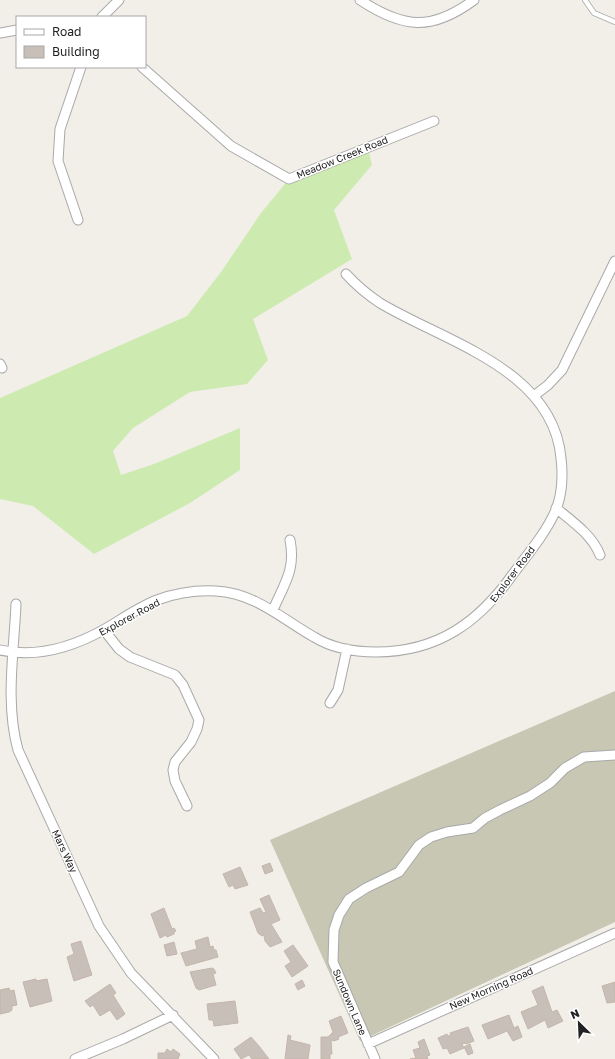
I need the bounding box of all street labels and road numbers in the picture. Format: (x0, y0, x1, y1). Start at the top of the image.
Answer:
street label: Meadow Creek Road (295, 133, 389, 181)
street label: Explorer Road (487, 543, 537, 605)
street label: Explorer Road (96, 596, 162, 638)
street label: Mars Way (50, 828, 80, 875)
street label: New Morning Road (447, 964, 535, 1012)
street label: Sundown Lane (331, 967, 369, 1037)

